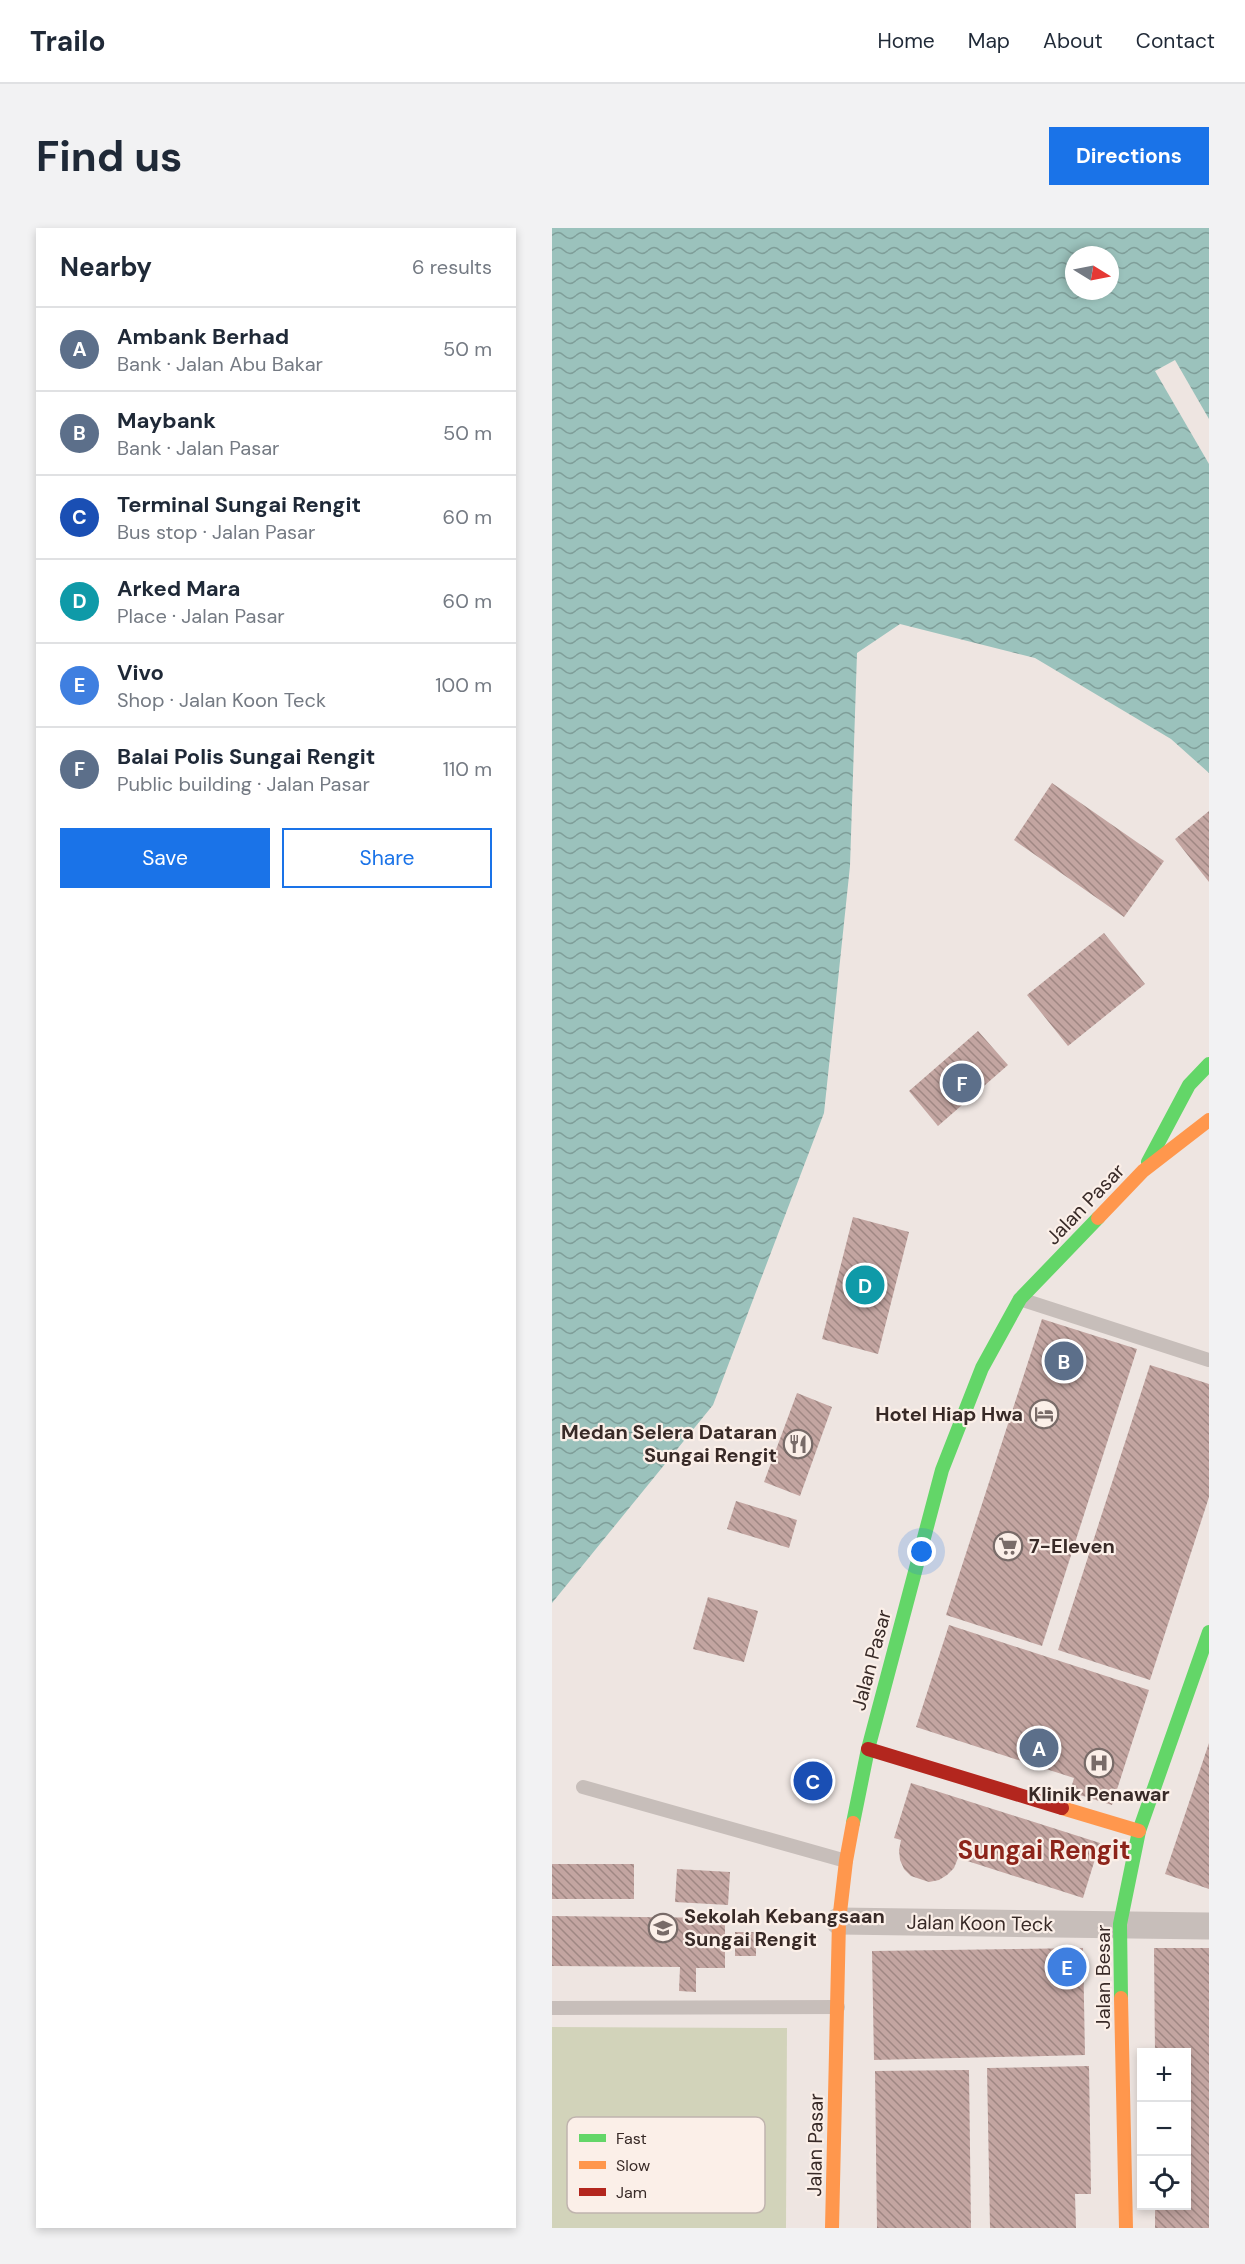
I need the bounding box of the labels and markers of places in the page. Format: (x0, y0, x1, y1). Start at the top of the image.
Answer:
pin: F (942, 1060, 982, 1106)
pin: D (846, 1262, 884, 1308)
pin: B (1044, 1338, 1084, 1384)
hotel icon: Hotel Hiap Hwa (1028, 1398, 1060, 1430)
place label: Hotel Hiap Hwa (875, 1401, 1023, 1427)
place label: Medan Selera Dataran Sungai Rengit (561, 1419, 777, 1468)
restaurant icon: Medan Selera Dataran Sungai Rengit (782, 1428, 814, 1460)
supermarket icon: 7-Eleven (992, 1530, 1024, 1562)
place label: 7-Eleven (1029, 1533, 1115, 1559)
pin: A (1020, 1726, 1058, 1771)
hospital icon: Klinik Penawar (1083, 1747, 1115, 1779)
pin: C (794, 1758, 832, 1804)
place label: Klinik Penawar (1028, 1781, 1170, 1807)
place label: Sekolah Kebangsaan Sungai Rengit (684, 1903, 885, 1952)
school or university icon: Sekolah Kebangsaan Sungai Rengit (647, 1912, 679, 1944)
pin: E (1048, 1944, 1086, 1990)

